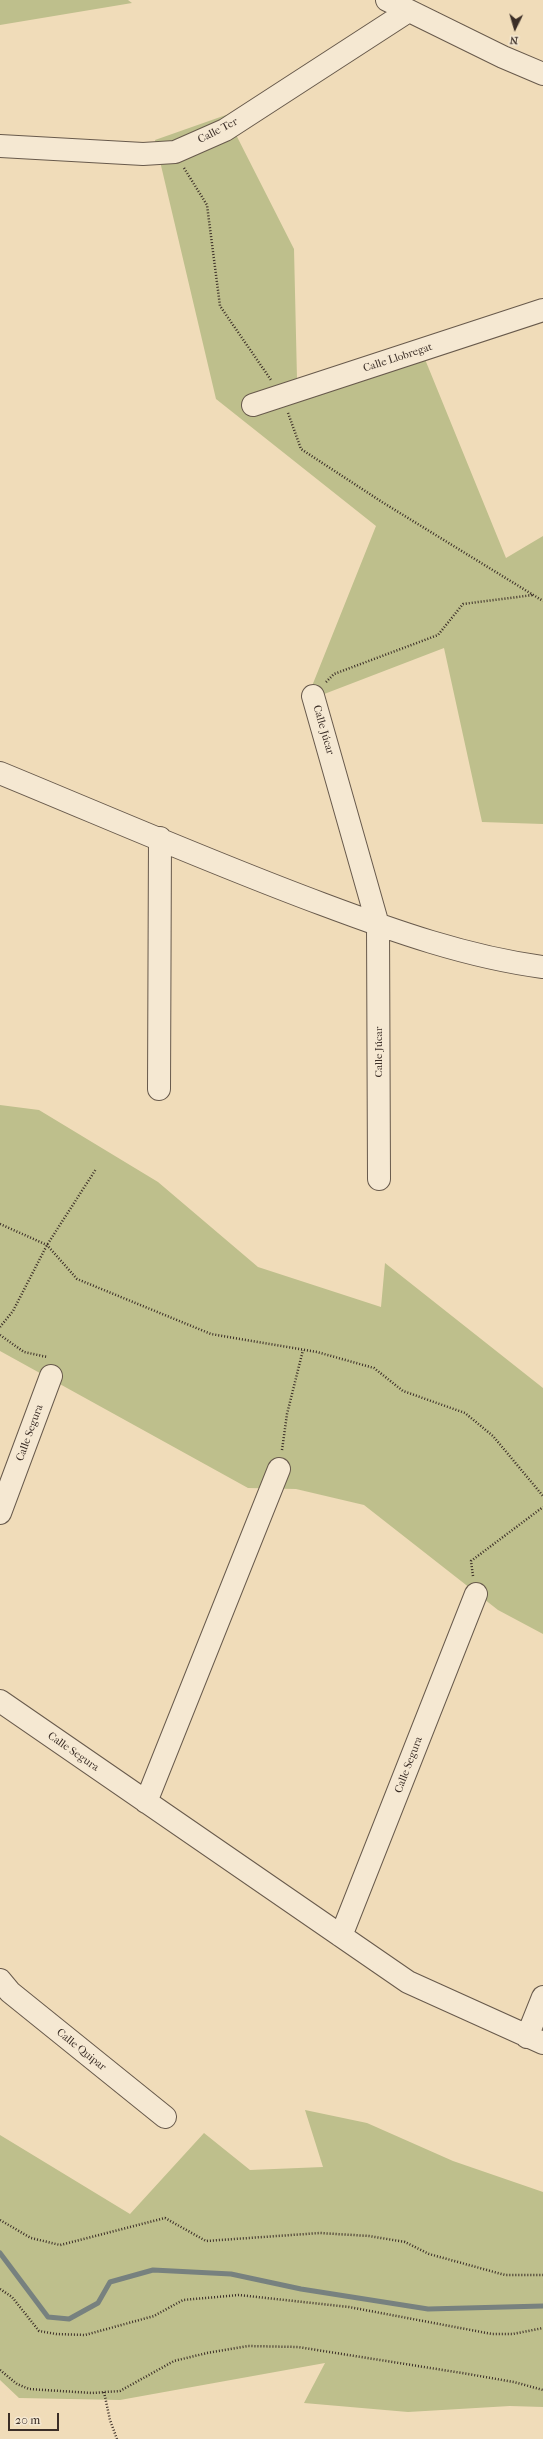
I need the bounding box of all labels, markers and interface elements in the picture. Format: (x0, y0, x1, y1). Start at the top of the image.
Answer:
north arrow (495, 8, 535, 48)
text: N (509, 34, 519, 47)
street label: Calle Ter (196, 115, 240, 147)
street label: Calle Llobregat (362, 341, 434, 375)
street label: Calle Júcar (310, 704, 336, 756)
street label: Calle Júcar (372, 1026, 386, 1078)
street label: Calle Segura (14, 1403, 46, 1463)
street label: Calle Segura (45, 1730, 101, 1774)
street label: Calle Segura (392, 1735, 426, 1795)
street label: Calle Quipar (54, 2026, 108, 2074)
scale bar (10, 2405, 61, 2431)
text: 20 m (15, 2413, 40, 2427)

